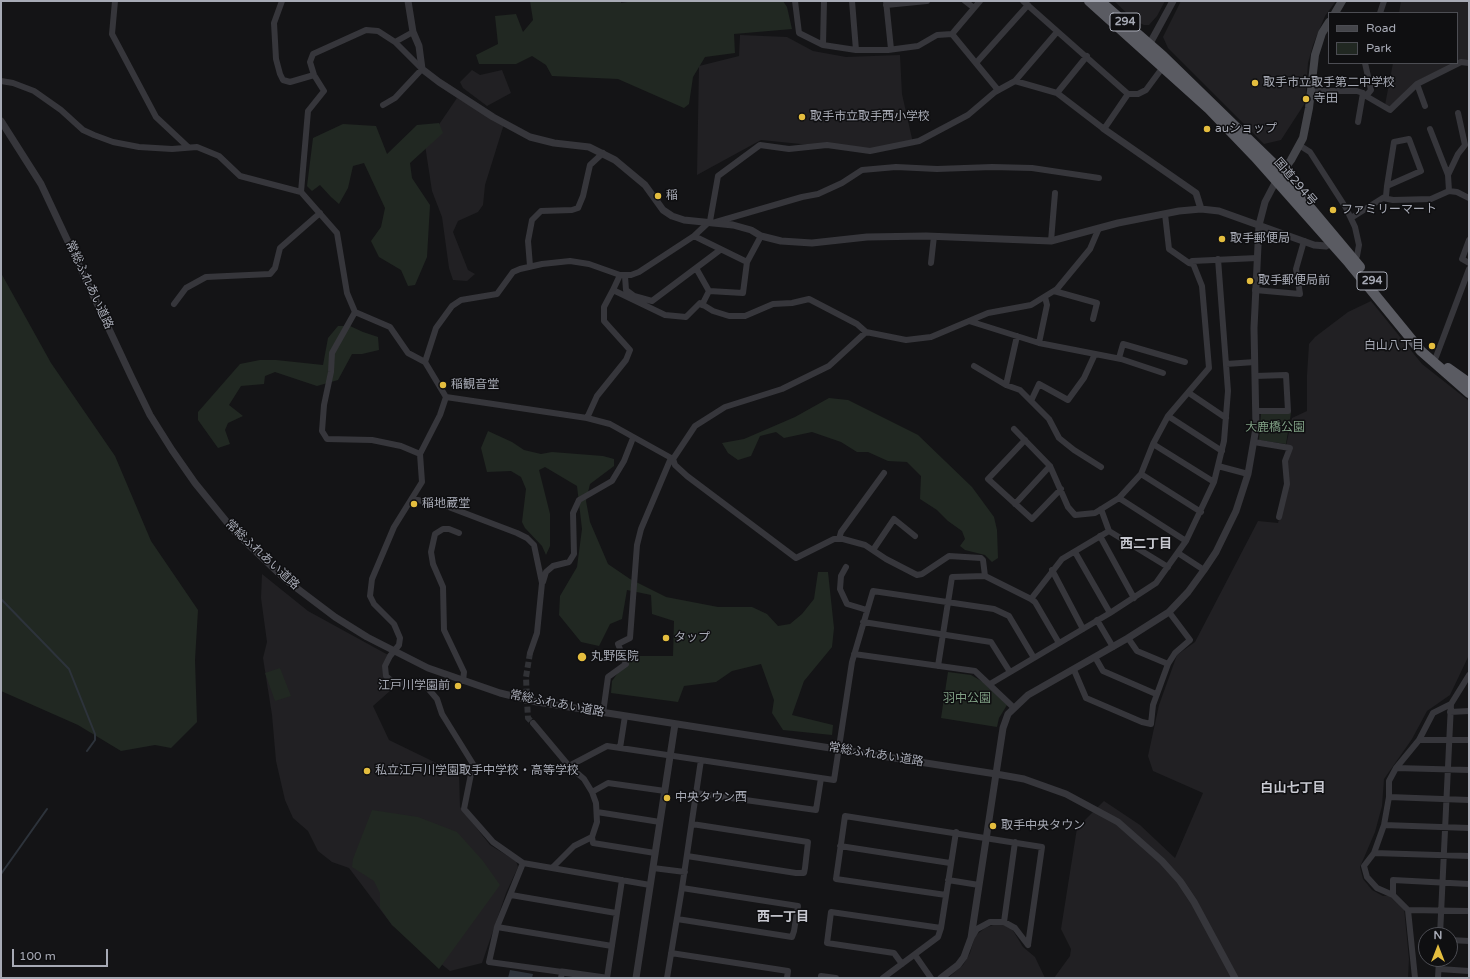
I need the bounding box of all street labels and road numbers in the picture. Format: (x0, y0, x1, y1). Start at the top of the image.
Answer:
road number: 294 (1110, 13, 1140, 31)
street label: 国道294号 (1270, 155, 1320, 209)
street label: 常総ふれあい道路 (62, 238, 116, 332)
road number: 294 (1357, 272, 1387, 290)
street label: 常総ふれあい道路 (222, 517, 302, 593)
street label: 常総ふれあい道路 (509, 688, 605, 720)
street label: 常総ふれあい道路 (827, 740, 925, 770)

